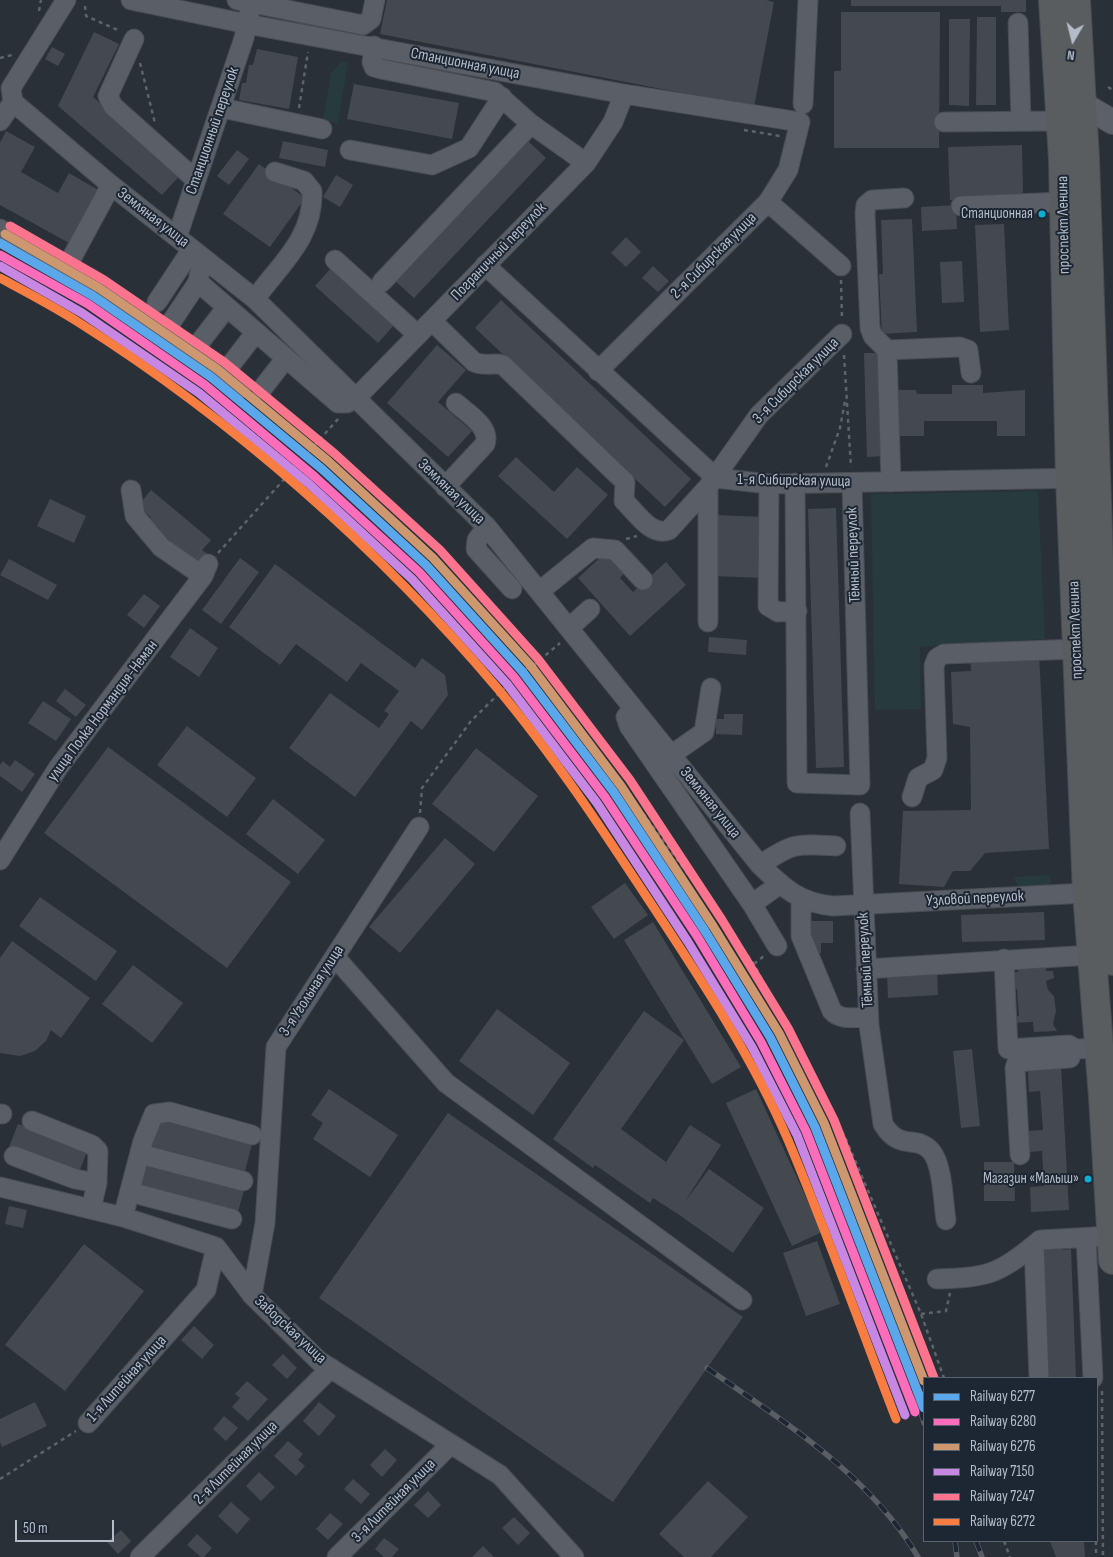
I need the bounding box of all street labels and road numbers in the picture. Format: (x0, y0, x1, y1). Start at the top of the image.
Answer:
street label: Станционная улица (409, 44, 521, 84)
street label: Станционный переулок (182, 65, 244, 197)
street label: проспект Ленина (1054, 176, 1074, 274)
street label: Земляная улица (113, 184, 193, 252)
street label: Пограничный переулок (447, 199, 551, 305)
street label: 2-я Сибирская улица (667, 209, 761, 303)
street label: 3-я Сибирская улица (749, 334, 843, 428)
street label: Земляная улица (413, 455, 489, 529)
street label: 1-я Сибирская улица (737, 470, 851, 492)
street label: Тёмный переулок (843, 507, 865, 603)
street label: проспект Ленина (1065, 581, 1087, 679)
street label: улица Полка Нормандия-Неман (44, 637, 162, 785)
street label: Земляная улица (675, 764, 745, 842)
street label: Узловой переулок (926, 887, 1024, 911)
street label: Тёмный переулок (854, 912, 878, 1008)
street label: 3-я Угольная улица (275, 942, 349, 1040)
street label: Заводская улица (250, 1292, 330, 1368)
street label: 1-я Литейная улица (83, 1332, 171, 1426)
street label: 2-я Литейная улица (190, 1417, 282, 1509)
street label: 3-я Литейная улица (348, 1455, 440, 1547)

